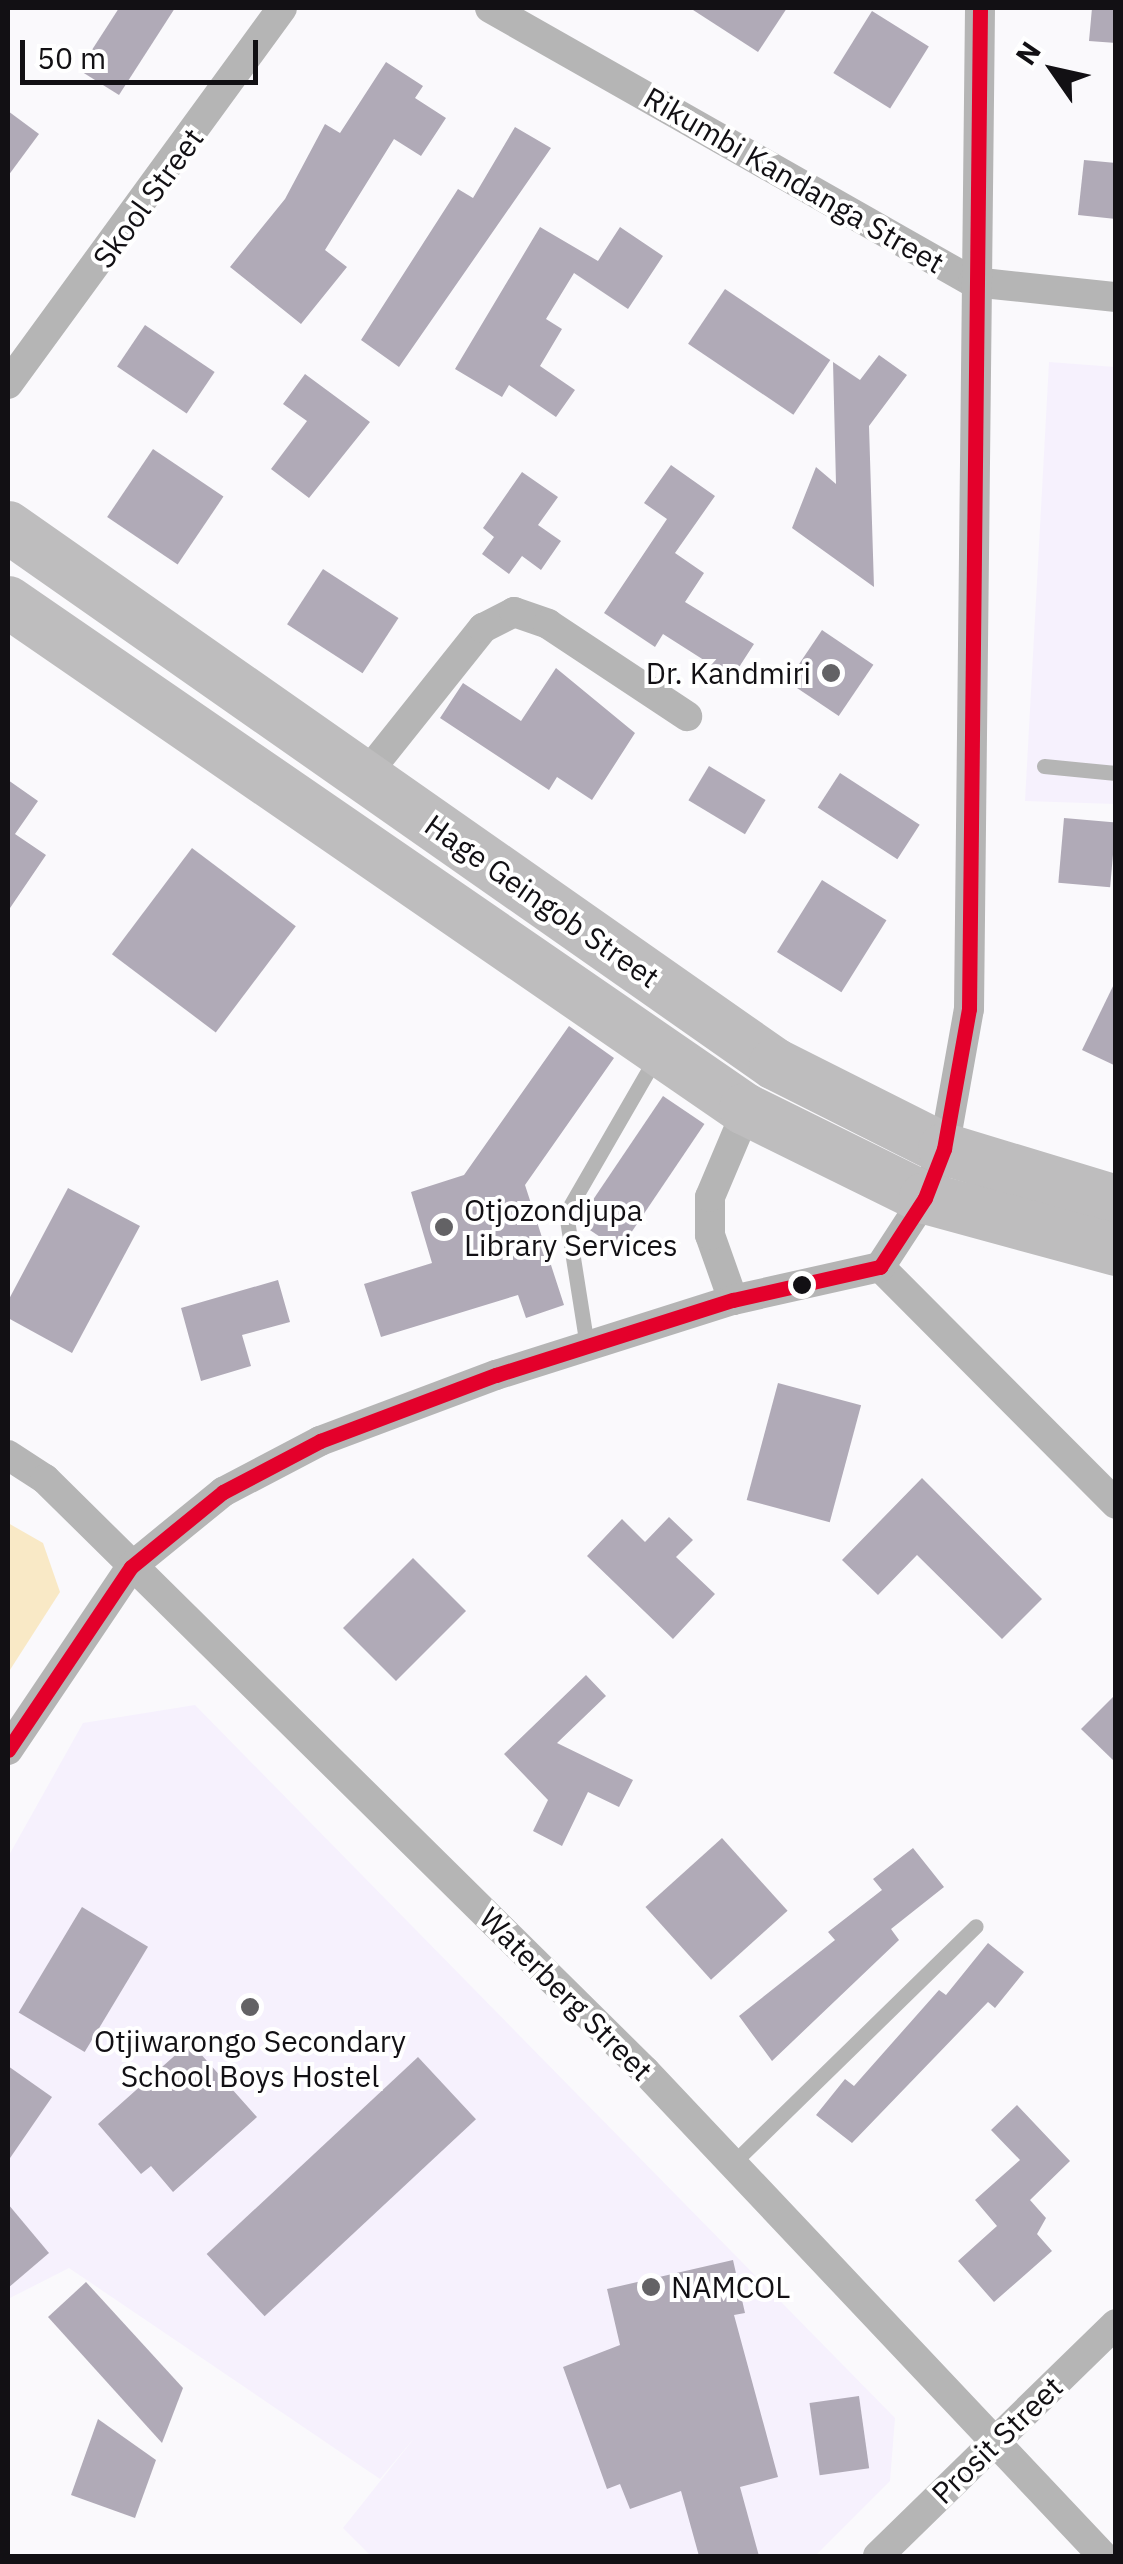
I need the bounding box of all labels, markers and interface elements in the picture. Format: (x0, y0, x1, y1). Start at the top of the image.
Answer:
scale bar (25, 20, 262, 82)
north arrow (1003, 20, 1103, 120)
text: N (1007, 34, 1049, 72)
text: 50 m (37, 38, 106, 77)
street label: Rikumbi Kandanga Street (637, 79, 951, 281)
street label: Skool Street (85, 121, 211, 275)
place label: Dr. Kandmiri (646, 655, 811, 691)
marker: Dr. Kandmiri (820, 662, 842, 684)
street label: Hage Geingob Street (418, 807, 666, 995)
place label: Otjozondjupa Library Services (464, 1192, 678, 1262)
marker: Otjozondjupa Library Services (433, 1216, 455, 1238)
unlabelled marker (792, 1275, 812, 1295)
street label: Waterberg Street (472, 1900, 660, 2088)
marker: Otjiwarongo Secondary School Boys Hostel (239, 1996, 261, 2018)
place label: Otjiwarongo Secondary School Boys Hostel (94, 2023, 406, 2094)
place label: NAMCOL (671, 2269, 790, 2305)
marker: NAMCOL (640, 2276, 662, 2298)
street label: Prosit Street (924, 2369, 1070, 2511)

